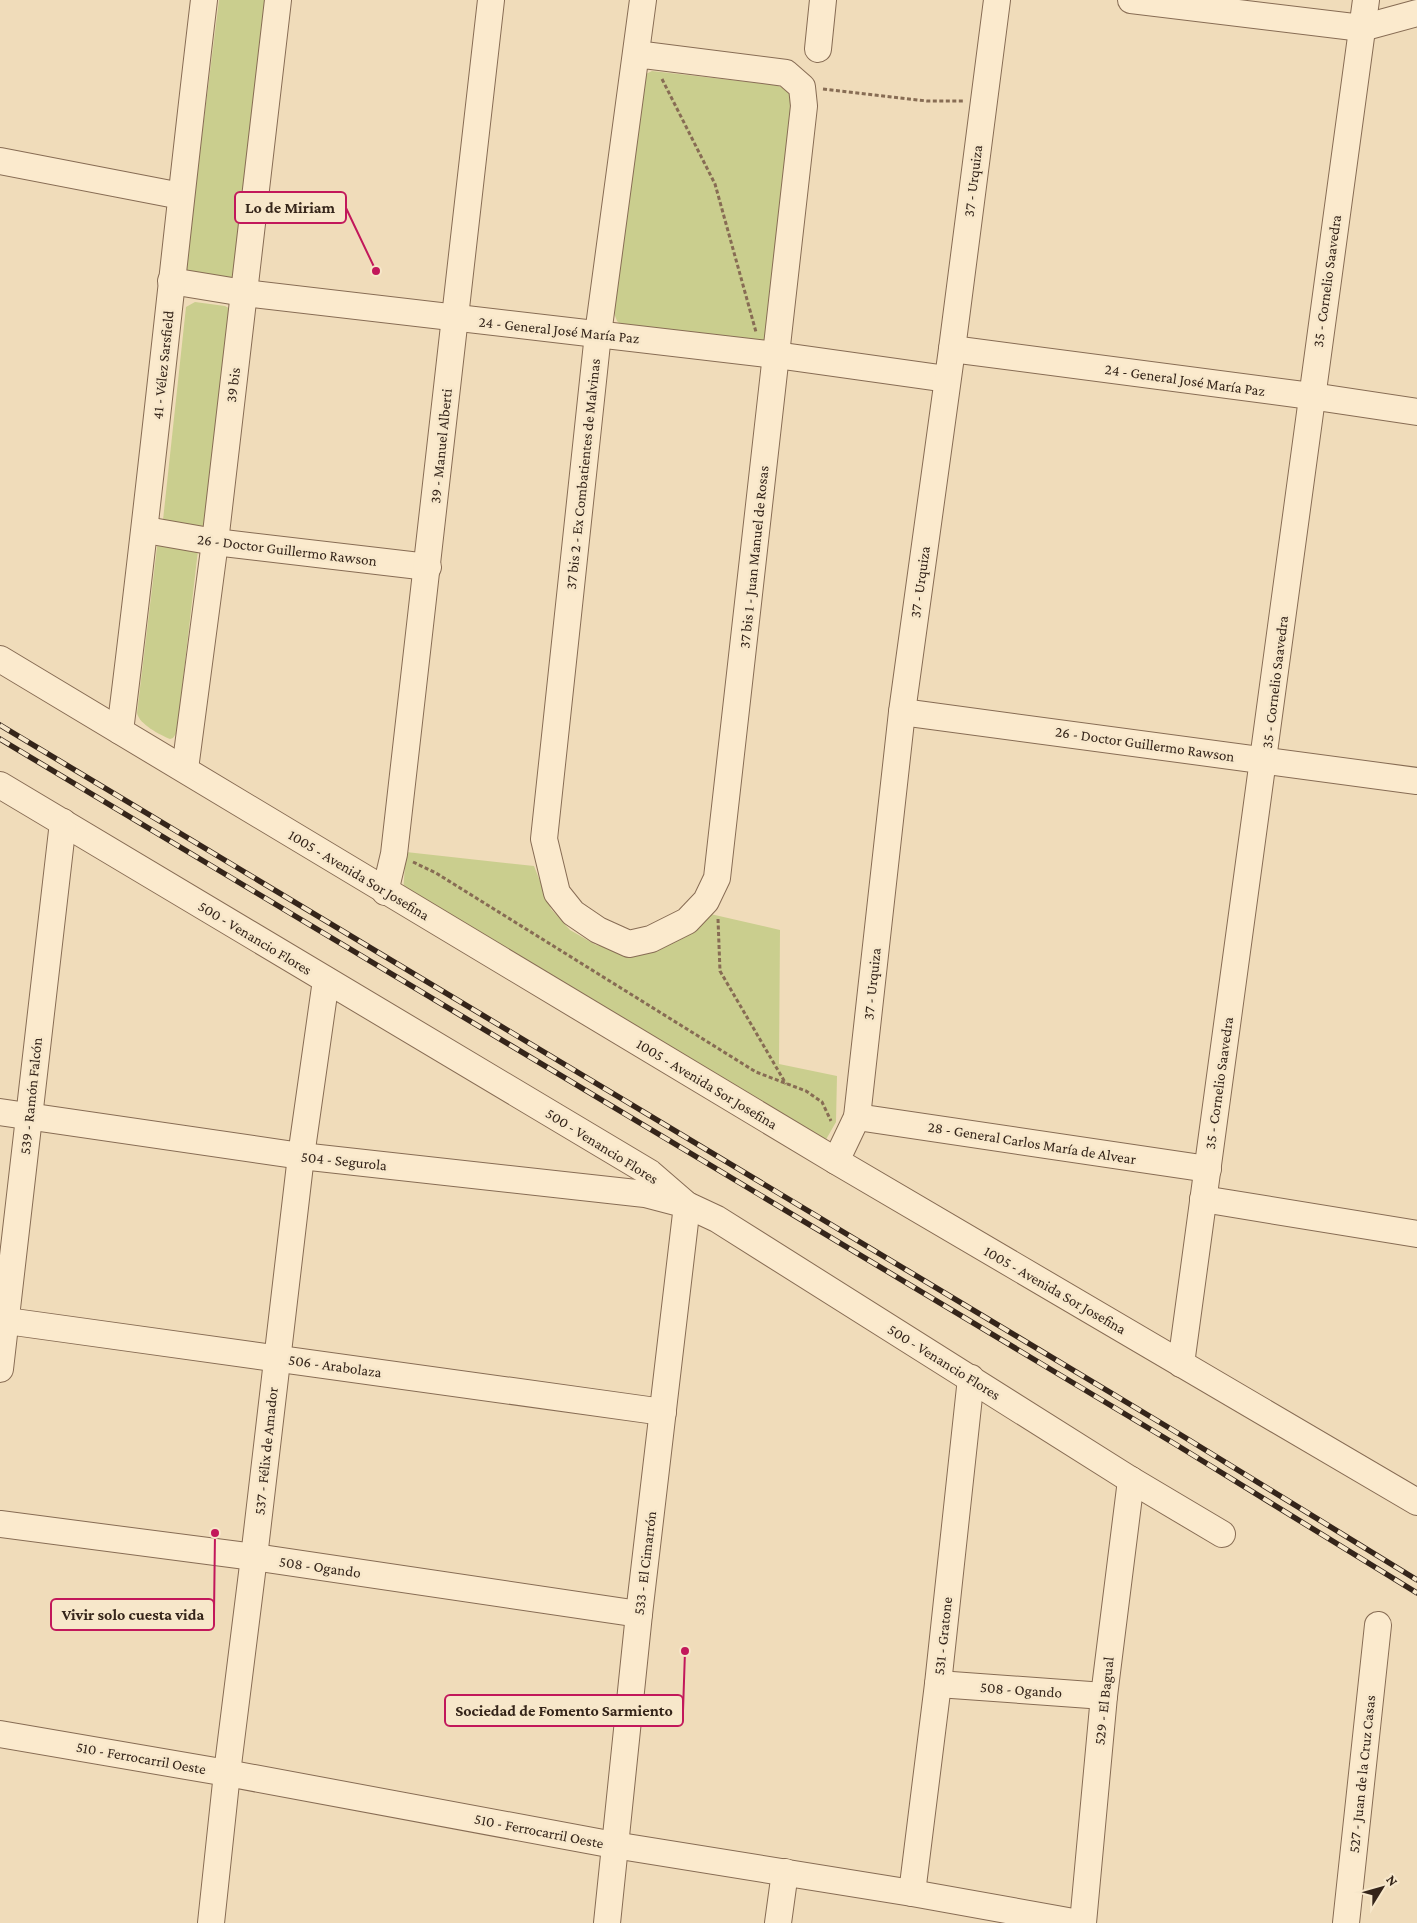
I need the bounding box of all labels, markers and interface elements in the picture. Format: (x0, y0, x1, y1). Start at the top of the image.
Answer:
street label: 37 - Urquiza (961, 144, 986, 218)
callout: Lo de Miriam (235, 192, 346, 223)
text: Lo de Miriam (245, 199, 336, 216)
street label: 35 - Cornelio Saavedra (1310, 214, 1344, 348)
street label: 41 - Vélez Sarsfield (149, 310, 177, 420)
street label: 24 - General José María Paz (478, 314, 640, 347)
street label: 37 bis 2 - Ex Combatientes de Malvinas (563, 358, 603, 590)
street label: 24 - General José María Paz (1104, 361, 1266, 400)
street label: 39 bis (223, 367, 243, 403)
street label: 39 - Manuel Alberti (427, 388, 455, 504)
street label: 37 bis 1 - Juan Manuel de Rosas (736, 465, 773, 649)
street label: 26 - Doctor Guillermo Rawson (196, 531, 378, 569)
street label: 37 - Urquiza (907, 545, 934, 619)
street label: 35 - Cornelio Saavedra (1259, 615, 1291, 749)
street label: 26 - Doctor Guillermo Rawson (1054, 723, 1236, 765)
street label: 1005 - Avenida Sor Josefina (285, 827, 432, 924)
street label: 500 - Venancio Flores (195, 898, 315, 978)
street label: 37 - Urquiza (860, 947, 885, 1021)
street label: 35 - Cornelio Saavedra (1202, 1016, 1236, 1150)
street label: 1005 - Avenida Sor Josefina (633, 1036, 780, 1133)
street label: 539 - Ramón Falcón (17, 1037, 45, 1155)
street label: 500 - Venancio Flores (543, 1105, 661, 1187)
street label: 28 - General Carlos María de Alvear (927, 1119, 1138, 1167)
street label: 504 - Segurola (300, 1149, 388, 1174)
street label: 1005 - Avenida Sor Josefina (981, 1243, 1129, 1338)
street label: 500 - Venancio Flores (885, 1321, 1003, 1403)
street label: 506 - Arabolaza (287, 1352, 383, 1380)
street label: 537 - Félix de Amador (251, 1386, 281, 1516)
street label: 533 - El Cimarrón (631, 1510, 659, 1616)
street label: 508 - Ogando (278, 1553, 362, 1582)
street label: 531 - Gratone (931, 1596, 955, 1676)
callout: Vivir solo cuesta vida (51, 1599, 214, 1630)
text: Vivir solo cuesta vida (61, 1606, 205, 1623)
street label: 529 - El Bagual (1091, 1656, 1118, 1746)
street label: 508 - Ogando (979, 1679, 1063, 1702)
street label: 527 - Juan de la Cruz Casas (1346, 1694, 1379, 1854)
callout: Sociedad de Fomento Sarmiento (445, 1695, 683, 1726)
text: Sociedad de Fomento Sarmiento (455, 1702, 673, 1719)
street label: 510 - Ferrocarril Oeste (75, 1739, 208, 1777)
street label: 510 - Ferrocarril Oeste (473, 1811, 605, 1851)
north arrow (1357, 1863, 1407, 1913)
text: N (1383, 1872, 1402, 1889)

